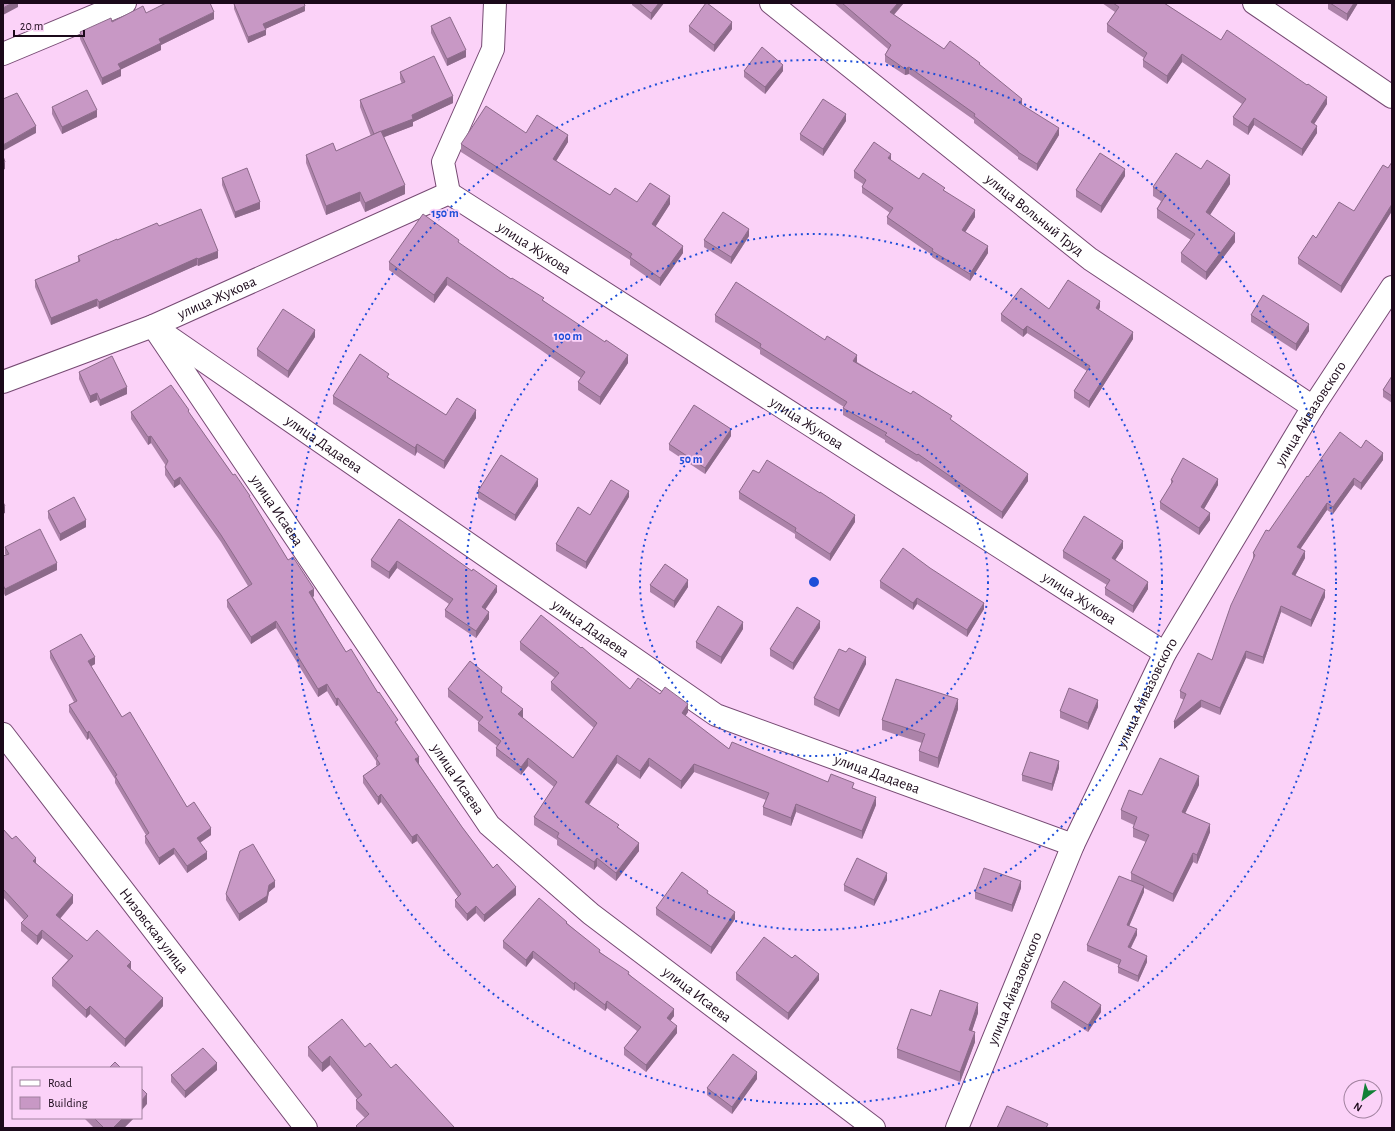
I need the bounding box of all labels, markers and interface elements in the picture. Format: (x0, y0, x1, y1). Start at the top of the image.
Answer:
scale bar (14, 12, 84, 38)
text: 20 m (20, 20, 43, 32)
street label: улица Вольный Труд (982, 170, 1087, 258)
text: 150 m (431, 207, 459, 219)
street label: улица Жукова (494, 218, 574, 277)
street label: улица Жукова (174, 273, 258, 322)
text: 100 m (554, 330, 582, 342)
street label: улица Айвазовского (1271, 358, 1349, 469)
street label: улица Жукова (767, 393, 846, 452)
street label: улица Дадаева (282, 412, 365, 476)
text: 50 m (680, 453, 703, 465)
street label: улица Исаева (247, 471, 306, 548)
street label: улица Жукова (1039, 568, 1119, 627)
centre of rings (807, 575, 821, 589)
street label: улица Дадаева (548, 596, 632, 660)
street label: улица Айвазовского (1113, 635, 1180, 751)
street label: улица Исаева (428, 740, 487, 817)
street label: улица Дадаева (831, 751, 922, 796)
street label: Низовская улица (117, 885, 192, 976)
street label: улица Айвазовского (984, 930, 1044, 1048)
street label: улица Исаева (659, 963, 734, 1025)
legend (12, 1067, 142, 1119)
text: Road (48, 1077, 72, 1089)
north arrow (1343, 1079, 1383, 1119)
text: Building (48, 1097, 88, 1109)
text: N (1352, 1100, 1364, 1114)

